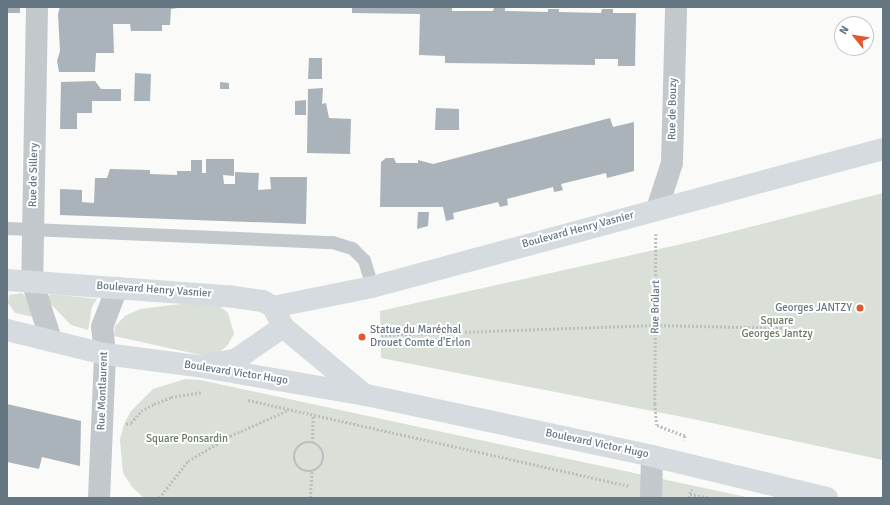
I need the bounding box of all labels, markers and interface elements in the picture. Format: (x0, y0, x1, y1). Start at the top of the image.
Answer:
north arrow (834, 16, 874, 56)
text: N (836, 24, 852, 37)
street label: Rue de Bouzy (666, 78, 680, 140)
street label: Rue de Sillery (27, 143, 41, 207)
street label: Boulevard Henry Vasnier (521, 209, 635, 251)
street label: Boulevard Henry Vasnier (96, 279, 212, 301)
street label: Rue Brûlart (649, 280, 663, 334)
place label: Georges JANTZY (775, 301, 852, 315)
marker: Georges JANTZY (855, 303, 865, 313)
park label: Square Georges Jantzy (741, 315, 813, 341)
place label: Statue du Maréchal Drouet Comte d'Erlon (370, 324, 470, 350)
marker: Statue du Maréchal Drouet Comte d'Erlon (357, 332, 367, 342)
street label: Rue Montlaurent (95, 351, 111, 431)
street label: Boulevard Victor Hugo (183, 358, 289, 388)
street label: Boulevard Victor Hugo (544, 427, 650, 461)
park label: Square Ponsardin (146, 432, 228, 446)

